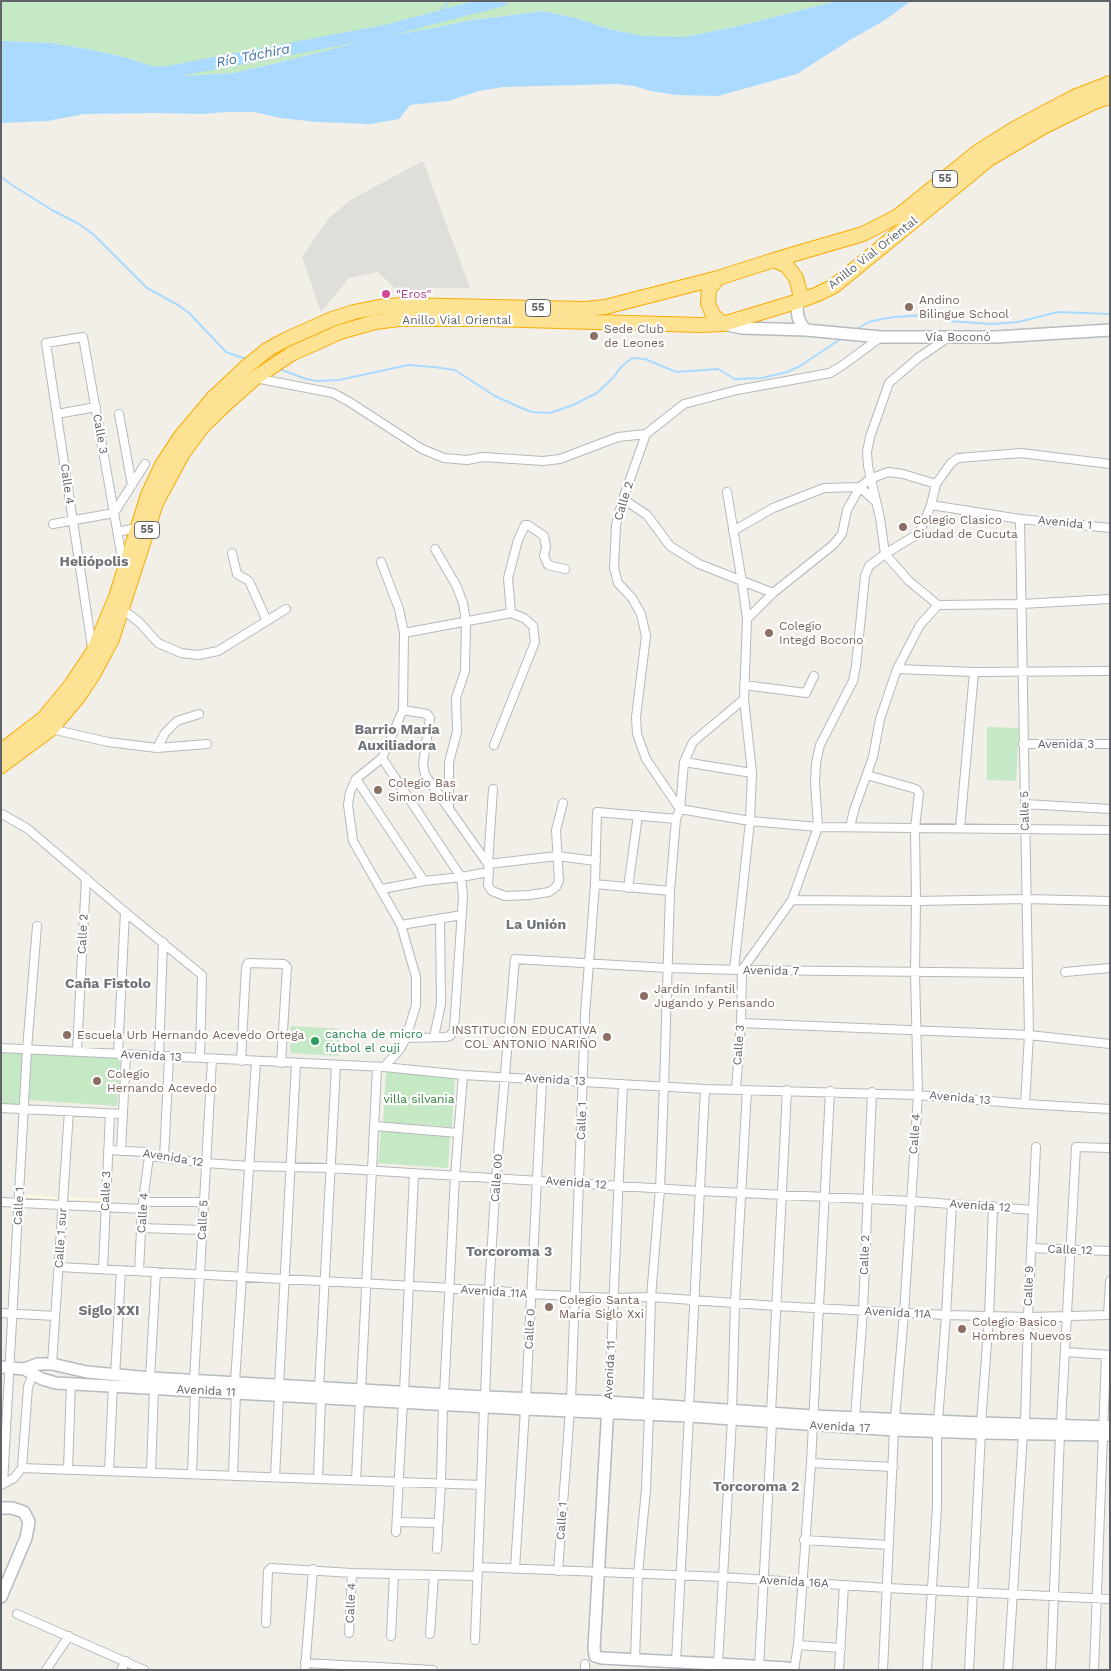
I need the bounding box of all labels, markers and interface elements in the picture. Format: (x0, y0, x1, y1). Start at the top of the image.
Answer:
water label: Río Táchira (215, 41, 291, 71)
road number: 55 (932, 170, 958, 188)
street label: Anillo Vial Oriental (825, 214, 921, 292)
place label: "Eros" (396, 287, 431, 301)
marker: "Eros" (380, 288, 392, 300)
place label: Andino Bilingue School (919, 293, 1009, 321)
road number: 55 (526, 300, 550, 316)
marker: Andino Bilingue School (903, 301, 915, 313)
street label: Anillo Vial Oriental (402, 313, 512, 327)
place label: Sede Club de Leones (604, 322, 664, 350)
marker: Sede Club de Leones (588, 330, 600, 342)
street label: Vía Boconó (925, 330, 991, 344)
street label: Calle 3 (89, 413, 111, 455)
street label: Calle 4 (57, 463, 77, 505)
street label: Calle 2 (611, 480, 637, 522)
place label: Colegio Clasico Ciudad de Cucuta (913, 513, 1018, 541)
street label: Avenida 1 (1037, 513, 1093, 533)
marker: Colegio Clasico Ciudad de Cucuta (897, 521, 909, 533)
road number: 55 (134, 522, 160, 538)
district label: Heliópolis (60, 554, 128, 570)
place label: Colegio Integd Bocono (779, 619, 863, 647)
marker: Colegio Integd Bocono (763, 627, 775, 639)
district label: Barrio María Auxiliadora (354, 722, 440, 754)
street label: Avenida 3 (1038, 737, 1094, 751)
place label: Colegio Bas Simon Bolívar (388, 776, 469, 804)
marker: Colegio Bas Simon Bolívar (372, 784, 384, 796)
street label: Calle 5 (1017, 791, 1033, 831)
street label: Calle 2 (75, 913, 91, 955)
district label: La Unión (506, 917, 566, 933)
street label: Avenida 7 (743, 963, 799, 979)
district label: Caña Fistolo (65, 976, 151, 992)
place label: Jardín Infantil Jugando y Pensando (654, 982, 775, 1010)
marker: Jardín Infantil Jugando y Pensando (638, 990, 650, 1002)
place label: INSTITUCION EDUCATIVA COL ANTONIO NARIÑO (451, 1023, 597, 1051)
street label: Calle 3 (730, 1024, 748, 1066)
place label: cancha de micro fútbol el cuji (325, 1027, 423, 1055)
place label: Escuela Urb Hernando Acevedo Ortega (77, 1028, 304, 1042)
marker: Escuela Urb Hernando Acevedo Ortega (61, 1029, 73, 1041)
marker: INSTITUCION EDUCATIVA COL ANTONIO NARIÑO (601, 1031, 613, 1043)
marker: cancha de micro fútbol el cuji (309, 1035, 321, 1047)
street label: Avenida 13 (120, 1047, 182, 1065)
place label: Colegio Hernando Acevedo (107, 1067, 217, 1095)
street label: Avenida 13 (524, 1071, 586, 1089)
marker: Colegio Hernando Acevedo (91, 1075, 103, 1087)
street label: Avenida 13 (929, 1088, 991, 1108)
park label: villa silvania (384, 1092, 454, 1106)
street label: Calle 1 (574, 1102, 590, 1140)
street label: Calle 4 (906, 1113, 924, 1155)
street label: Avenida 12 (142, 1146, 204, 1170)
street label: Calle 00 (488, 1153, 506, 1203)
street label: Calle 3 (98, 1171, 114, 1211)
street label: Avenida 12 (545, 1174, 607, 1192)
street label: Calle 1 (11, 1187, 27, 1225)
street label: Calle 4 (134, 1192, 152, 1234)
street label: Avenida 12 (949, 1197, 1011, 1215)
street label: Calle 5 (195, 1199, 211, 1241)
street label: Calle 1 sur (52, 1207, 70, 1269)
street label: Calle 2 (857, 1235, 873, 1275)
street label: Calle 12 (1047, 1242, 1093, 1258)
district label: Torcoroma 3 (466, 1244, 552, 1260)
street label: Calle 9 (1021, 1265, 1037, 1307)
street label: Avenida 11A (460, 1282, 528, 1302)
place label: Colegio Santa María Siglo Xxi (559, 1293, 644, 1321)
marker: Colegio Santa María Siglo Xxi (543, 1301, 555, 1313)
district label: Siglo XXI (79, 1303, 139, 1319)
street label: Avenida 11A (864, 1304, 932, 1322)
street label: Calle 0 (522, 1308, 538, 1350)
place label: Colegio Basico Hombres Nuevos (972, 1315, 1072, 1343)
marker: Colegio Basico Hombres Nuevos (956, 1323, 968, 1335)
street label: Avenida 11 (601, 1340, 619, 1400)
street label: Avenida 11 (176, 1382, 236, 1400)
street label: Avenida 17 (809, 1418, 871, 1436)
district label: Torcoroma 2 (713, 1479, 799, 1495)
street label: Calle 1 (553, 1502, 571, 1540)
street label: Avenida 16A (759, 1573, 829, 1591)
street label: Calle 4 (343, 1582, 359, 1624)

